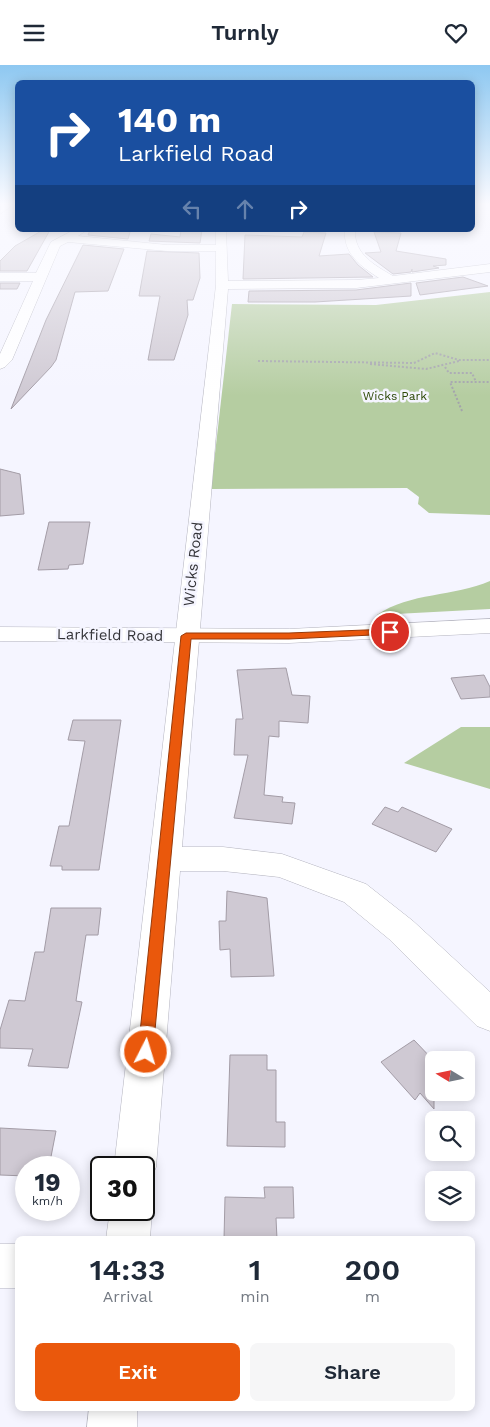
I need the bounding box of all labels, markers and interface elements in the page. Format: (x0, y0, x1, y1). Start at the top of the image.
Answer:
icon: menu (20, 19, 48, 47)
icon: heart (442, 19, 470, 47)
text: Turnly (211, 20, 279, 45)
text: 140 m (118, 99, 221, 141)
icon: right (35, 100, 100, 165)
text: Larkfield Road (118, 141, 274, 166)
icon: left (178, 195, 206, 223)
icon: ahead (231, 195, 259, 223)
icon: right (284, 195, 312, 223)
park label: Wicks Park (363, 389, 427, 403)
street label: Wicks Road (180, 521, 206, 607)
pin (369, 611, 411, 653)
icon: arrive (376, 618, 404, 646)
street label: Larkfield Road (57, 625, 163, 645)
position arrow (119, 1025, 171, 1077)
north arrow (425, 1051, 475, 1101)
map controls (425, 1051, 475, 1221)
button: search (425, 1111, 475, 1161)
speed limit sign: 30 (90, 1156, 155, 1221)
text: 19 (34, 1168, 61, 1197)
button: layers (425, 1171, 475, 1221)
text: km/h (32, 1194, 63, 1208)
text: 14:33 (90, 1252, 166, 1287)
text: 1 (249, 1252, 261, 1287)
text: 200 (344, 1252, 400, 1287)
text: Arrival (103, 1287, 153, 1306)
text: min (240, 1287, 270, 1306)
text: m (365, 1287, 380, 1306)
button: Exit (35, 1343, 240, 1401)
button: Share (250, 1343, 455, 1401)

